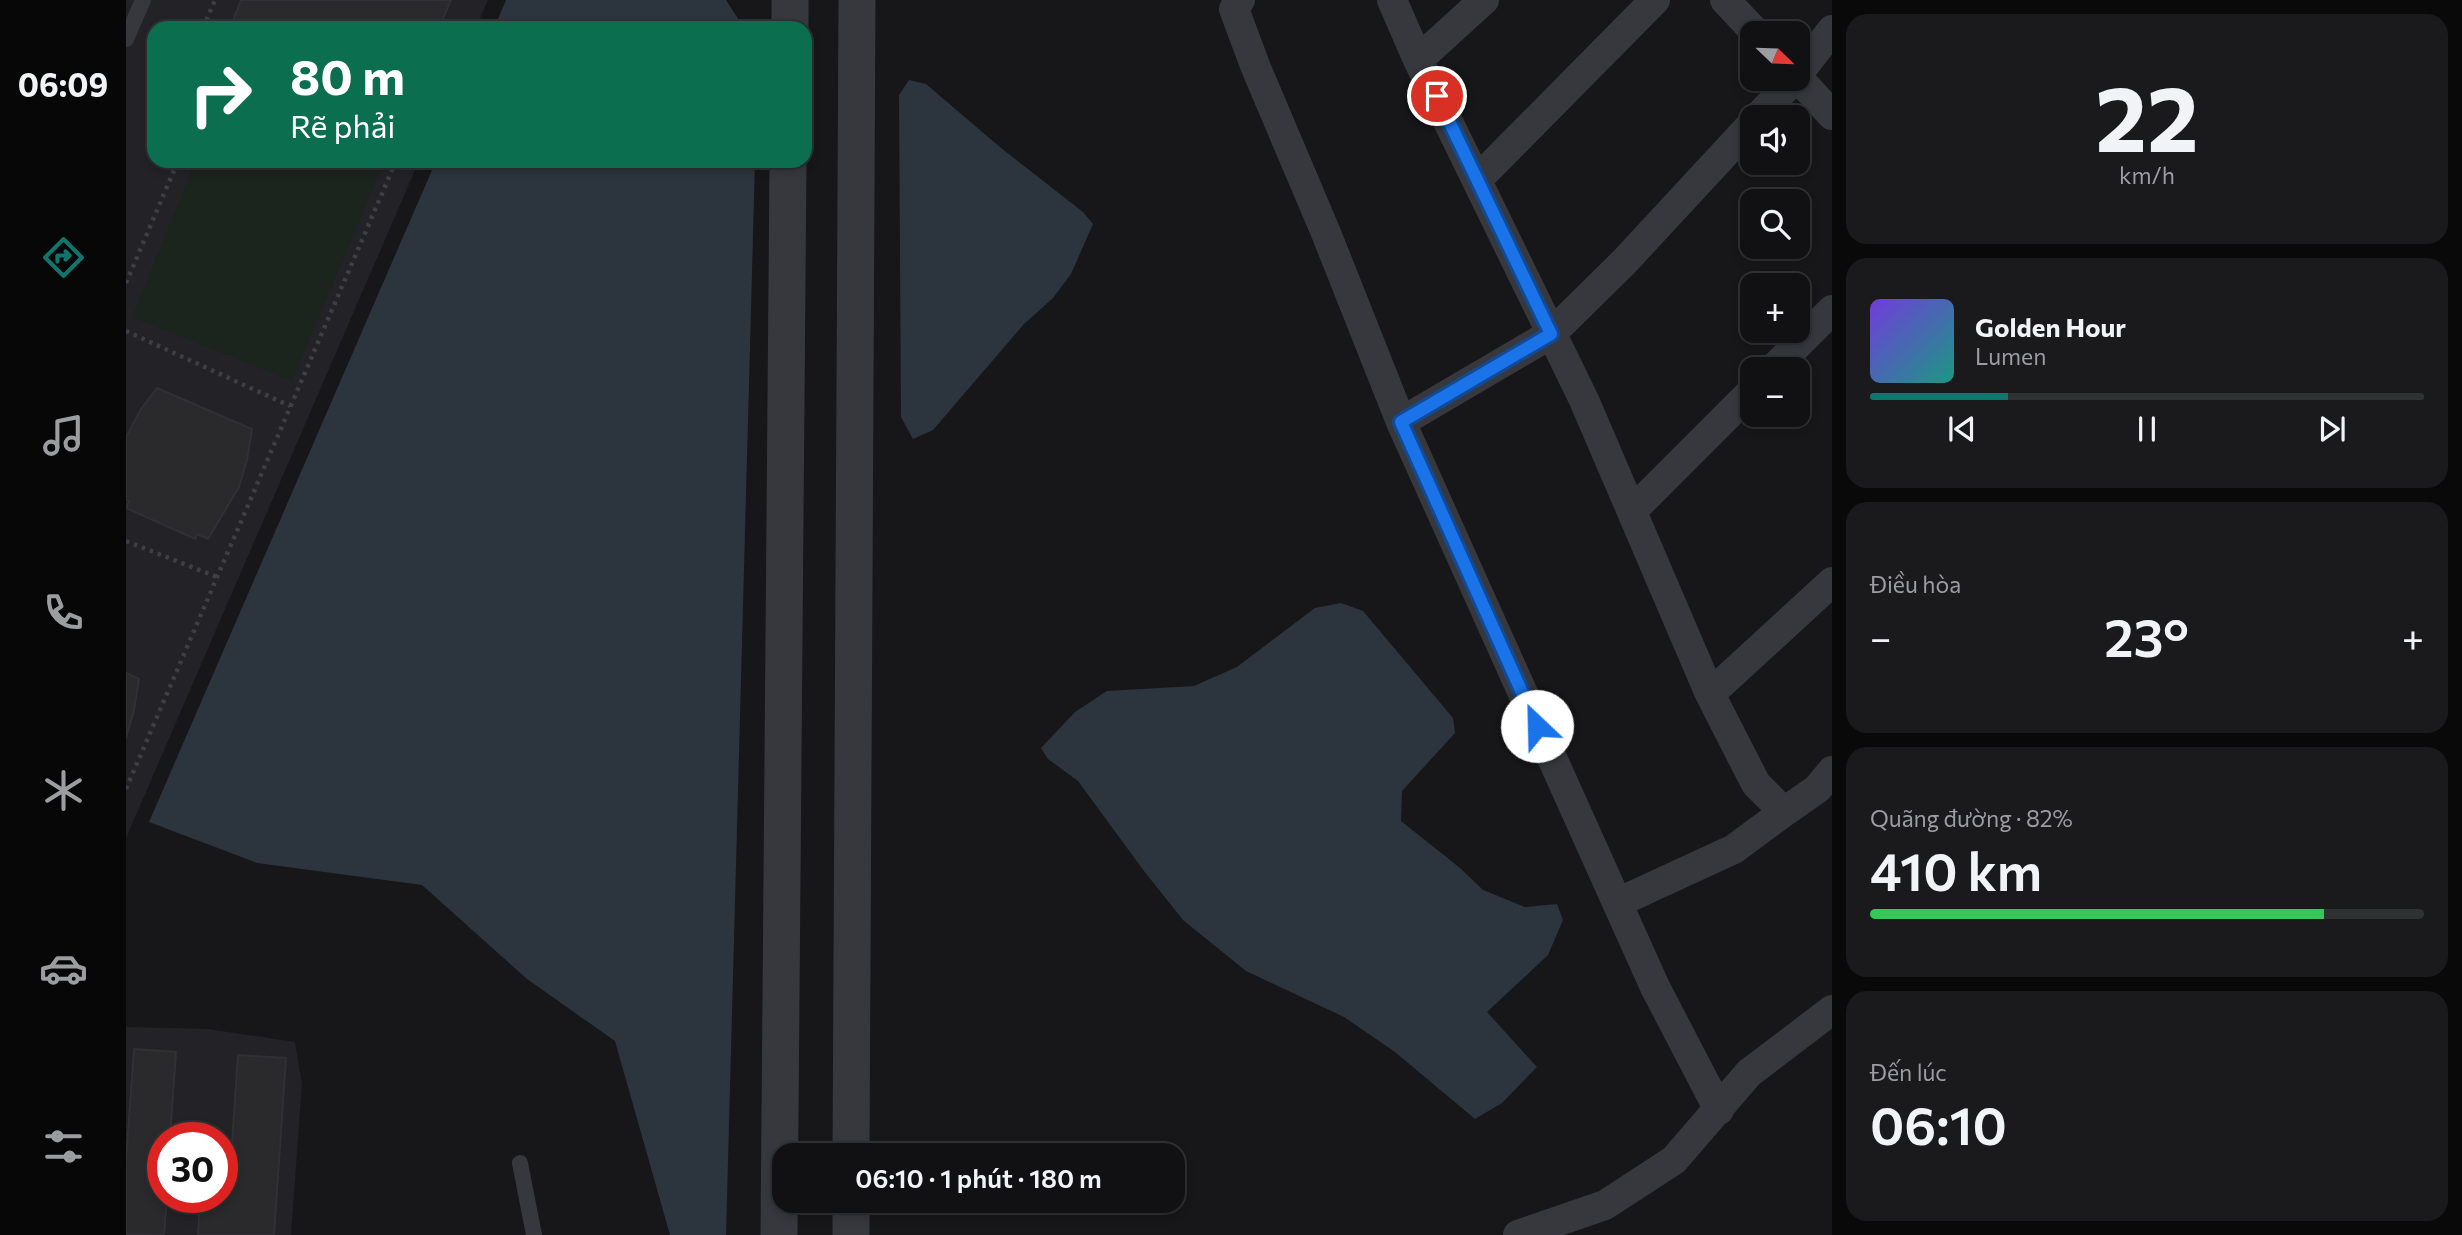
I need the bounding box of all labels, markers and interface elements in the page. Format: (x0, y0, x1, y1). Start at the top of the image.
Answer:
north arrow (1740, 21, 1810, 91)
map controls (1740, 21, 1810, 427)
text: 80 m (290, 45, 405, 105)
icon: right (175, 49, 266, 140)
text: 22 (2095, 59, 2199, 171)
text: 06:09 (18, 64, 108, 104)
pin (1407, 66, 1467, 126)
icon: arrive (1418, 77, 1456, 115)
text: Rẽ phải (290, 105, 395, 145)
button: sound (1740, 105, 1810, 175)
text: km/h (2119, 161, 2175, 189)
button: search (1740, 189, 1810, 259)
icon: directions (39, 233, 88, 282)
button: + (1740, 273, 1810, 343)
text: Golden Hour (1975, 311, 2126, 342)
text: Lumen (1975, 342, 2046, 370)
button: − (1740, 357, 1810, 427)
icon: previous (1943, 410, 1981, 448)
icon: pause (2128, 410, 2166, 448)
icon: next (2313, 410, 2351, 448)
icon: music (39, 411, 88, 460)
text: Điều hòa (1870, 570, 1961, 598)
icon: phone (39, 588, 88, 637)
text: 23° (2104, 604, 2189, 668)
text: − (1870, 613, 1892, 660)
text: + (2402, 613, 2424, 660)
position arrow (1500, 689, 1574, 763)
icon: climate (39, 766, 88, 815)
text: Quãng đường · 82% (1870, 804, 2073, 832)
text: 410 km (1870, 838, 2042, 902)
icon: car (39, 944, 88, 993)
text: Đến lúc (1870, 1058, 1947, 1086)
text: 06:10 (1870, 1092, 2007, 1156)
icon: filters (39, 1122, 88, 1171)
speed limit sign: 30 (147, 1122, 238, 1213)
text: 06:10 · 1 phút · 180 m (855, 1162, 1102, 1193)

